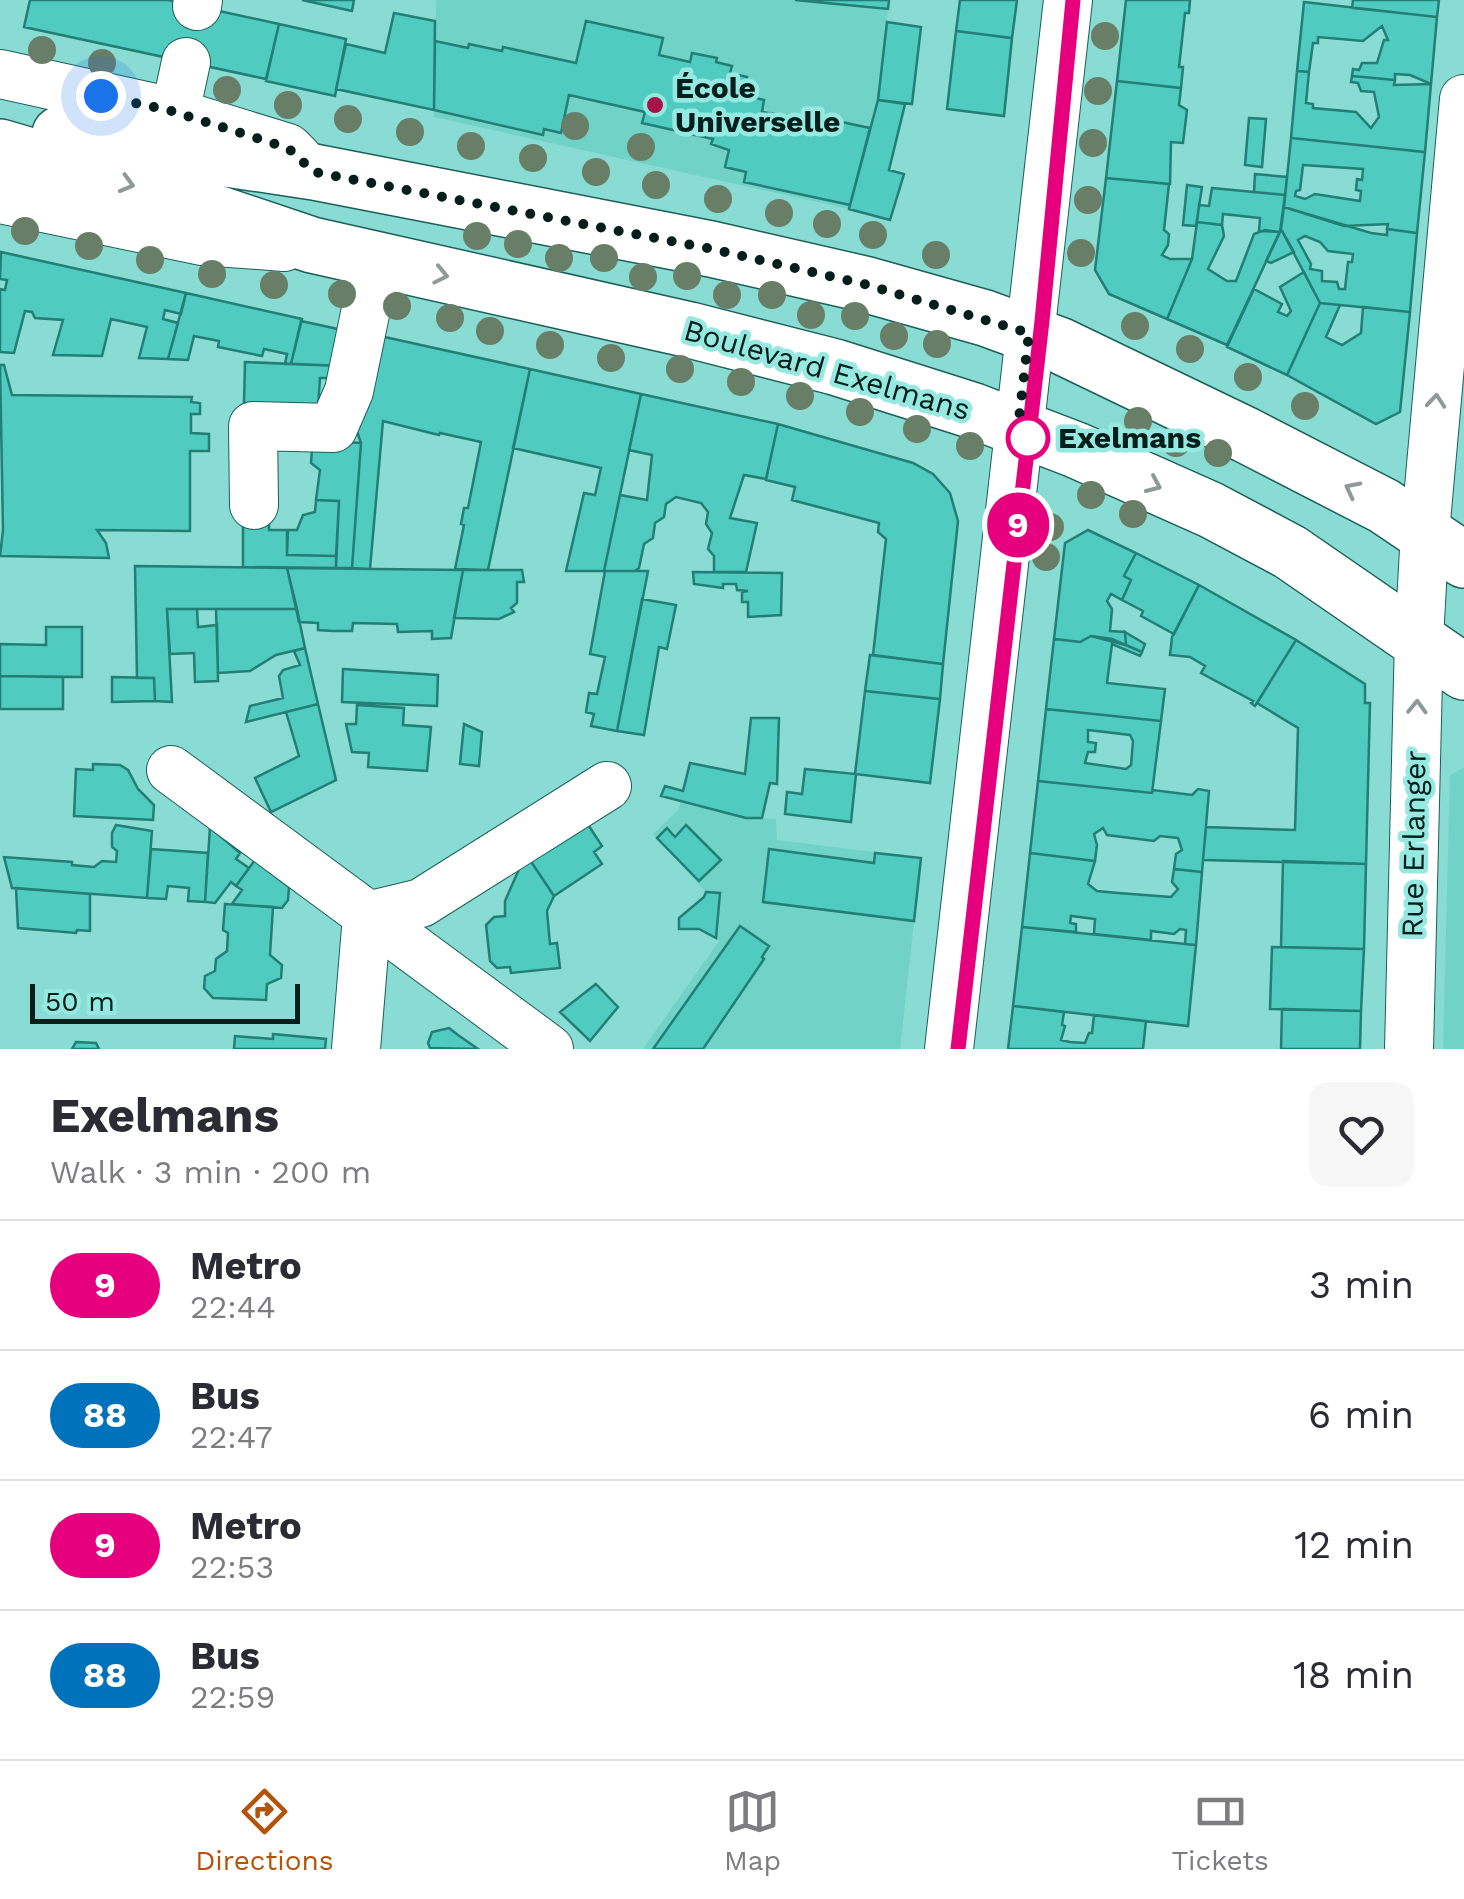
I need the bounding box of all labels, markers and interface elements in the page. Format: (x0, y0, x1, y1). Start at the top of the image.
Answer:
place label: École Universelle (675, 70, 840, 139)
your location (76, 71, 126, 121)
marker: École Universelle (644, 94, 666, 116)
one-way arrow (118, 172, 135, 193)
one-way arrow (433, 263, 450, 284)
street label: Boulevard Exelmans (680, 312, 974, 427)
one-way arrow (1424, 393, 1446, 409)
marker: Exelmans (1007, 417, 1049, 459)
place label: Exelmans (1058, 420, 1201, 455)
one-way arrow (1144, 473, 1162, 493)
one-way arrow (1344, 482, 1362, 501)
line badge: 9 (986, 492, 1050, 558)
text: 9 (1007, 504, 1029, 546)
one-way arrow (1407, 698, 1428, 714)
street label: Rue Erlanger (1394, 750, 1433, 938)
scale bar (30, 979, 300, 1024)
text: 50 m (45, 985, 115, 1018)
button: heart (1309, 1082, 1414, 1187)
text: Exelmans (50, 1087, 279, 1144)
text: Walk · 3 min · 200 m (50, 1153, 371, 1191)
text: Metro (190, 1244, 302, 1288)
text: 3 min (1309, 1263, 1414, 1307)
text: 9 (94, 1264, 116, 1306)
text: 22:44 (190, 1288, 276, 1326)
text: Bus (190, 1374, 260, 1418)
text: 6 min (1308, 1393, 1414, 1437)
text: 88 (83, 1394, 127, 1436)
text: 22:47 (190, 1418, 273, 1456)
text: Metro (190, 1504, 302, 1548)
text: 12 min (1294, 1523, 1414, 1567)
text: 9 (94, 1524, 116, 1566)
text: 22:53 (190, 1548, 274, 1586)
text: Bus (190, 1634, 260, 1678)
text: 18 min (1293, 1653, 1414, 1697)
text: 88 (83, 1654, 127, 1696)
text: 22:59 (190, 1678, 275, 1716)
tab: Directions (195, 1784, 334, 1877)
tab: Map (724, 1784, 781, 1877)
tab: Tickets (1172, 1784, 1269, 1877)

